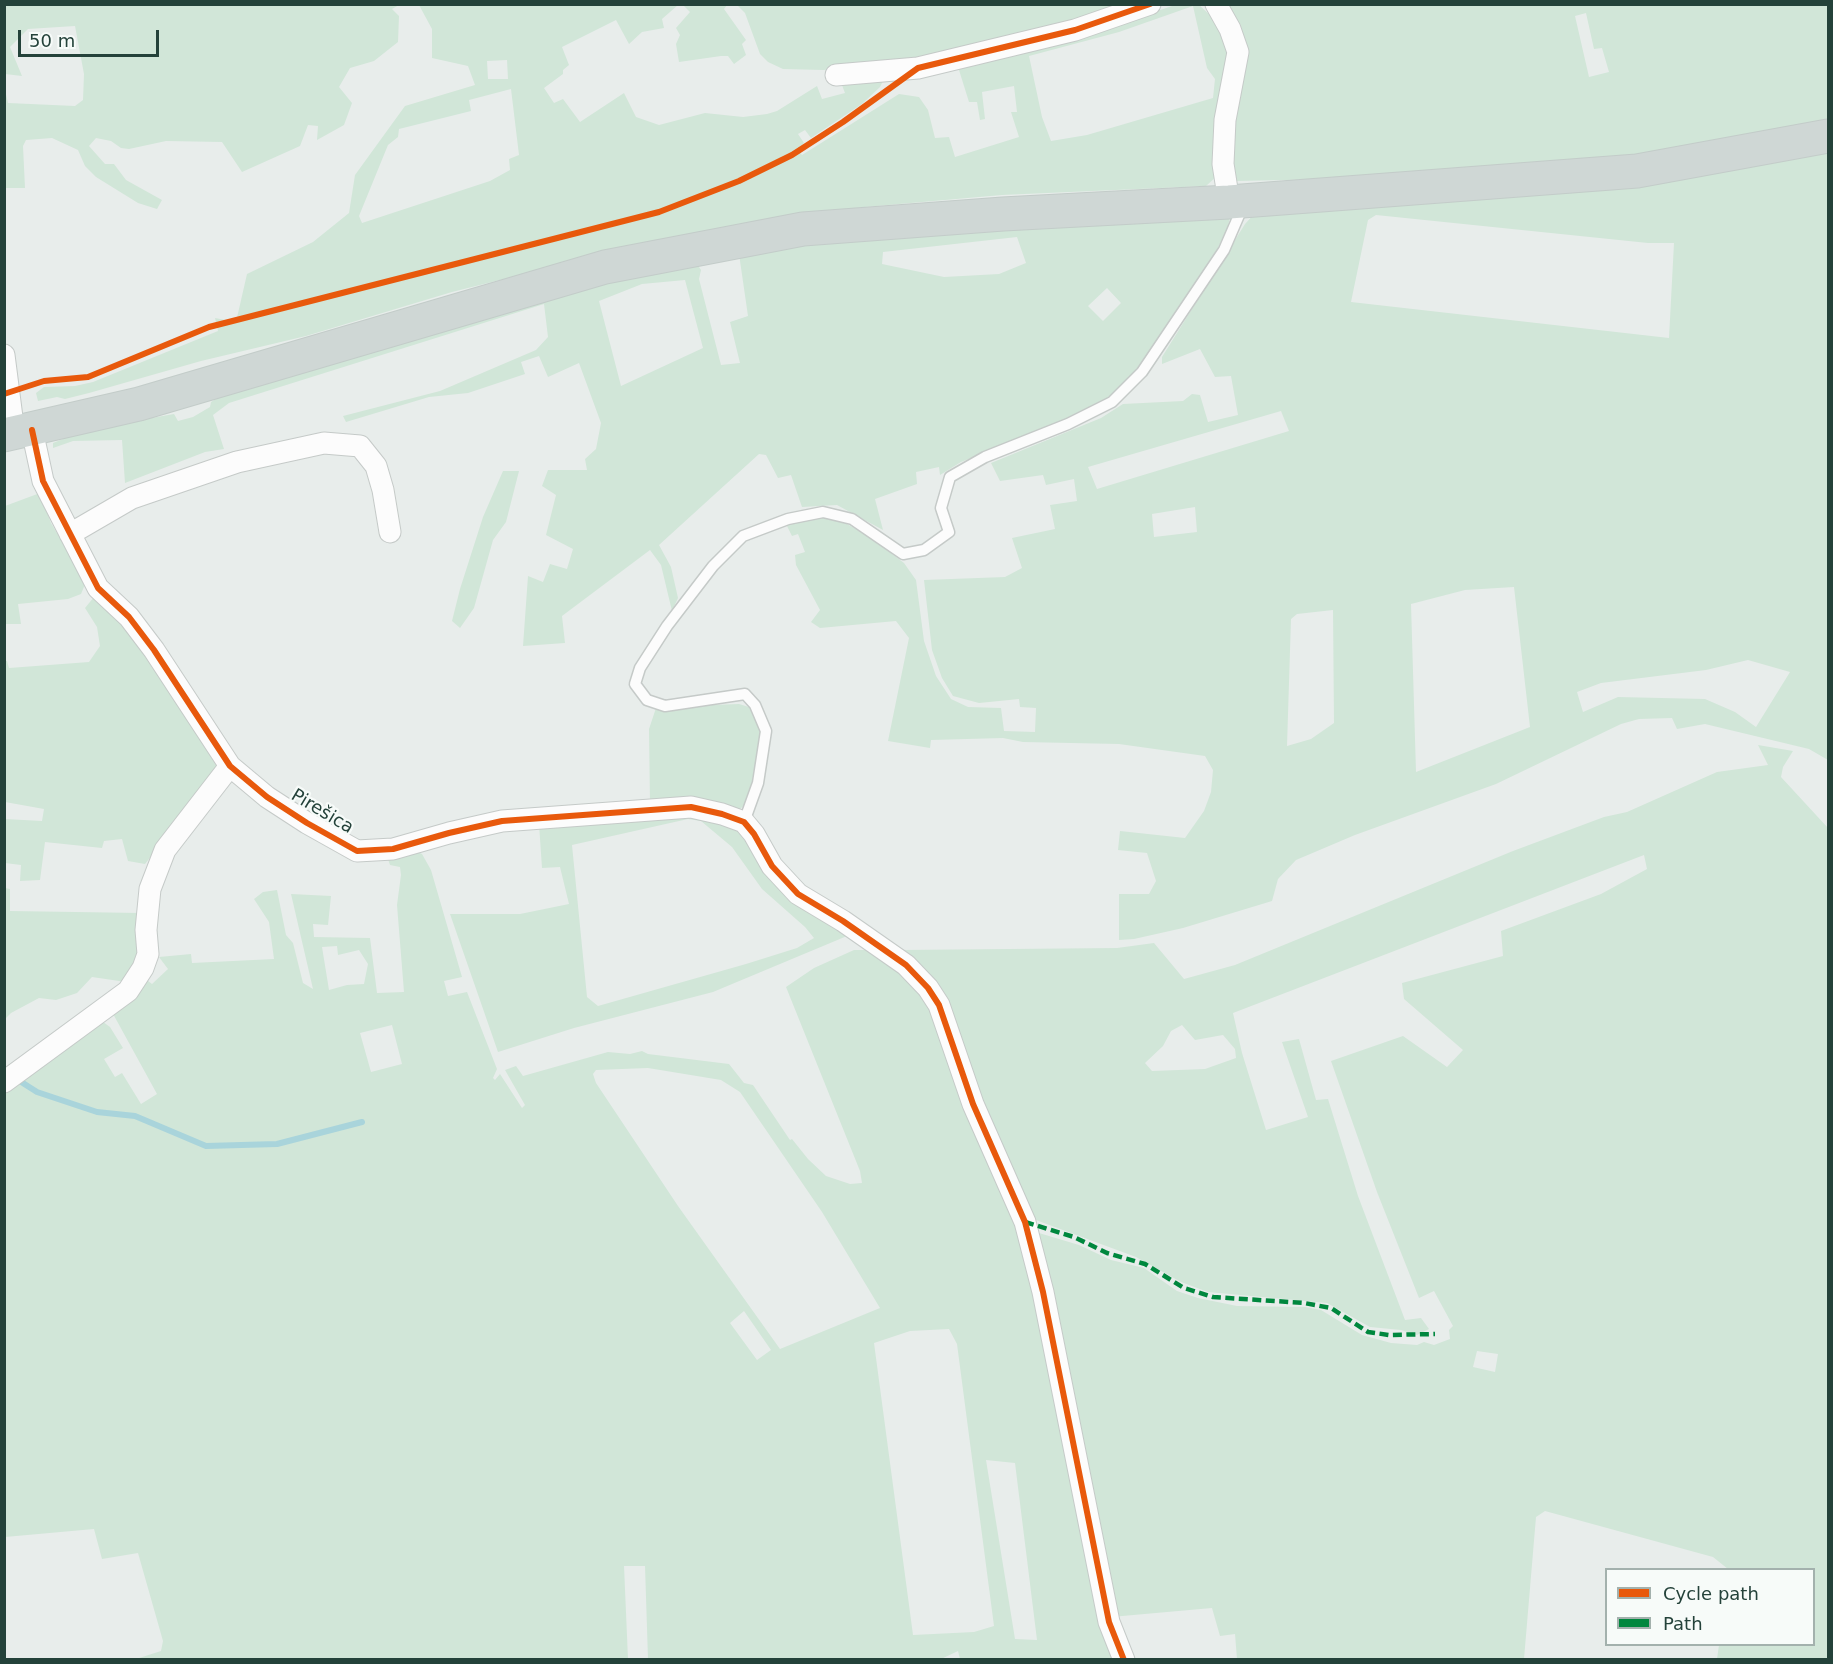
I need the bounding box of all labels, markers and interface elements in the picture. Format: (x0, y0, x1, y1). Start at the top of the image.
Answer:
scale bar (21, 18, 162, 56)
text: 50 m (29, 30, 75, 51)
street label: Pirešica (287, 785, 357, 839)
legend (1605, 1568, 1815, 1646)
text: Cycle path (1663, 1583, 1759, 1604)
text: Path (1663, 1613, 1703, 1634)

